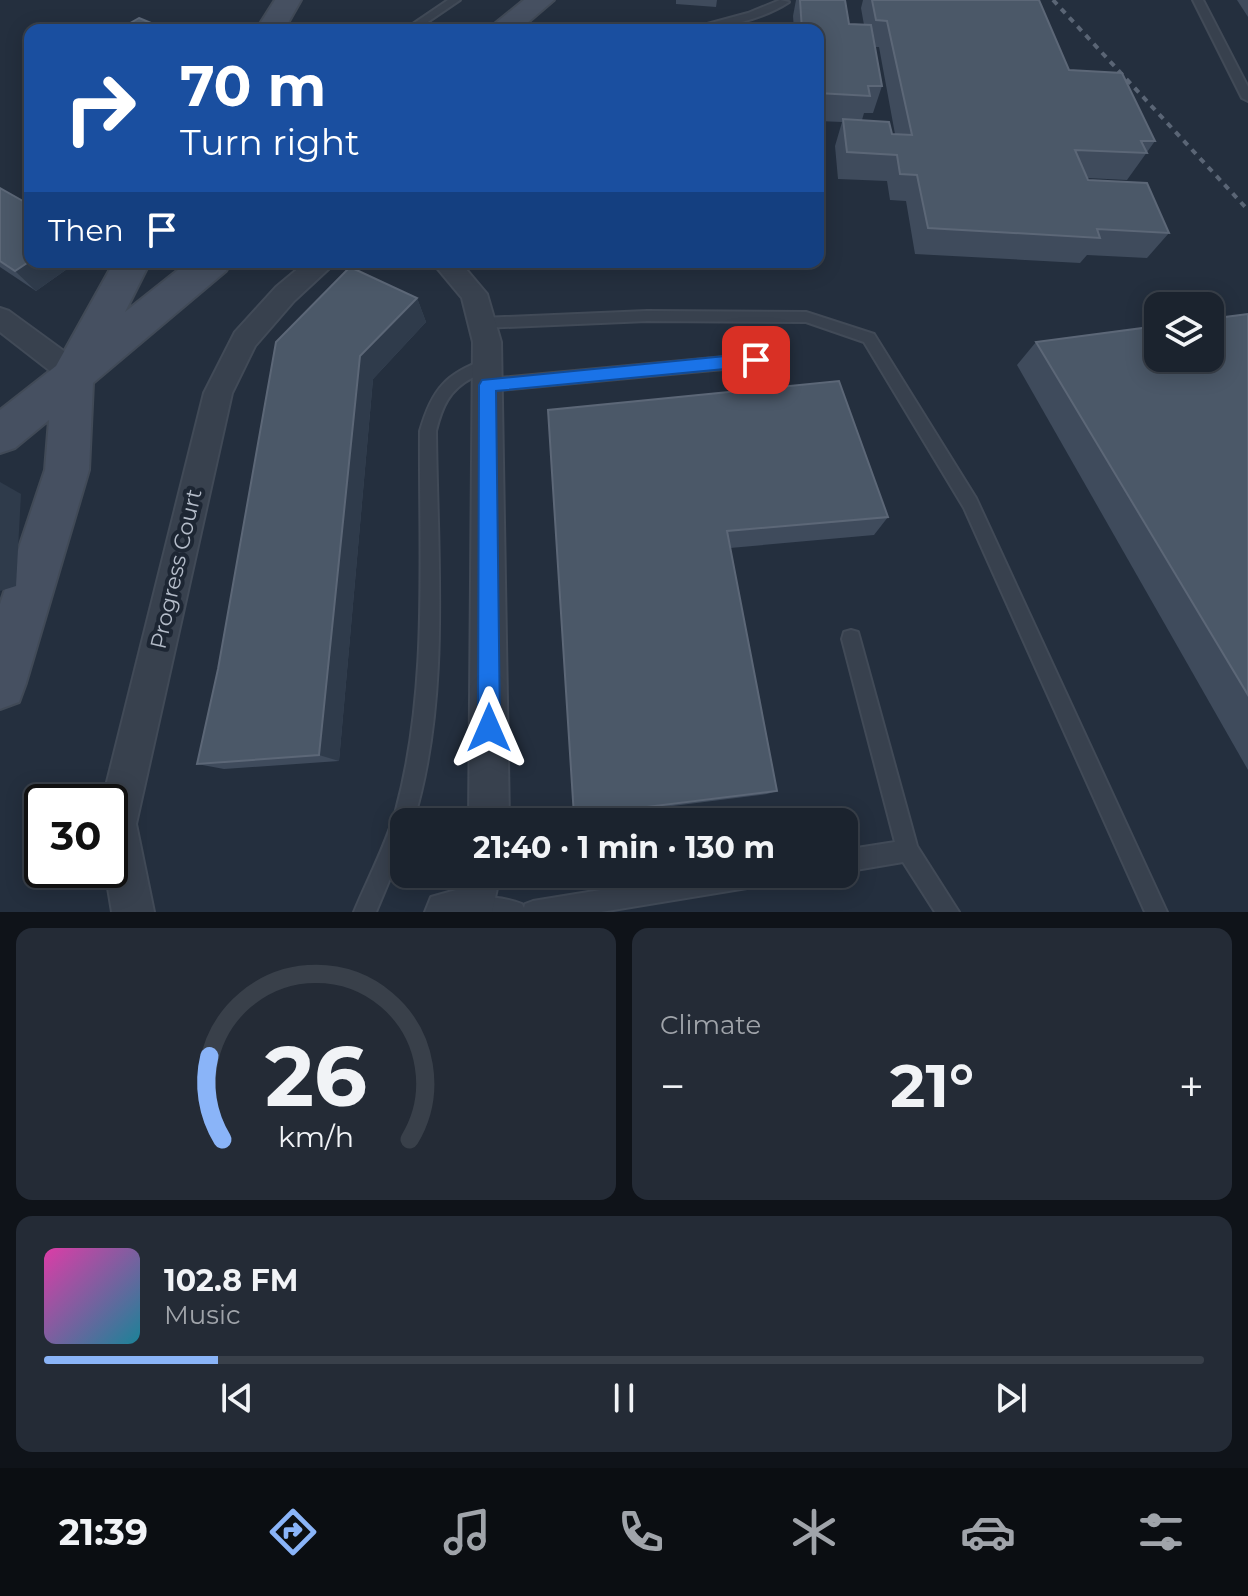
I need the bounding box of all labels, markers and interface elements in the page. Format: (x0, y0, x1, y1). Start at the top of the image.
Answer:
text: 70 m (180, 52, 326, 120)
icon: right (48, 56, 152, 160)
text: Turn right (180, 120, 360, 164)
icon: arrive (140, 208, 184, 252)
text: Then (48, 212, 124, 249)
map controls (1144, 292, 1224, 372)
button: layers (1144, 292, 1224, 372)
pin (722, 326, 790, 394)
icon: arrive (734, 338, 778, 382)
street label: Progress Court (144, 486, 208, 652)
position arrow (447, 686, 531, 770)
speed limit sign: 30 (24, 784, 128, 888)
text: 21:40 · 1 min · 130 m (473, 829, 775, 866)
text: Climate (660, 1009, 761, 1041)
text: 26 (265, 1025, 367, 1127)
text: 21° (890, 1049, 974, 1122)
text: − (660, 1059, 685, 1113)
text: + (1179, 1059, 1204, 1113)
text: km/h (278, 1119, 354, 1154)
text: 102.8 FM (164, 1262, 298, 1299)
text: Music (164, 1299, 241, 1331)
icon: previous (215, 1376, 259, 1420)
icon: pause (602, 1376, 646, 1420)
icon: next (989, 1376, 1033, 1420)
icon: directions (265, 1504, 321, 1560)
icon: music (439, 1504, 495, 1560)
icon: phone (613, 1504, 669, 1560)
icon: climate (786, 1504, 842, 1560)
icon: car (960, 1504, 1016, 1560)
icon: filters (1133, 1504, 1189, 1560)
text: 21:39 (59, 1510, 148, 1554)

